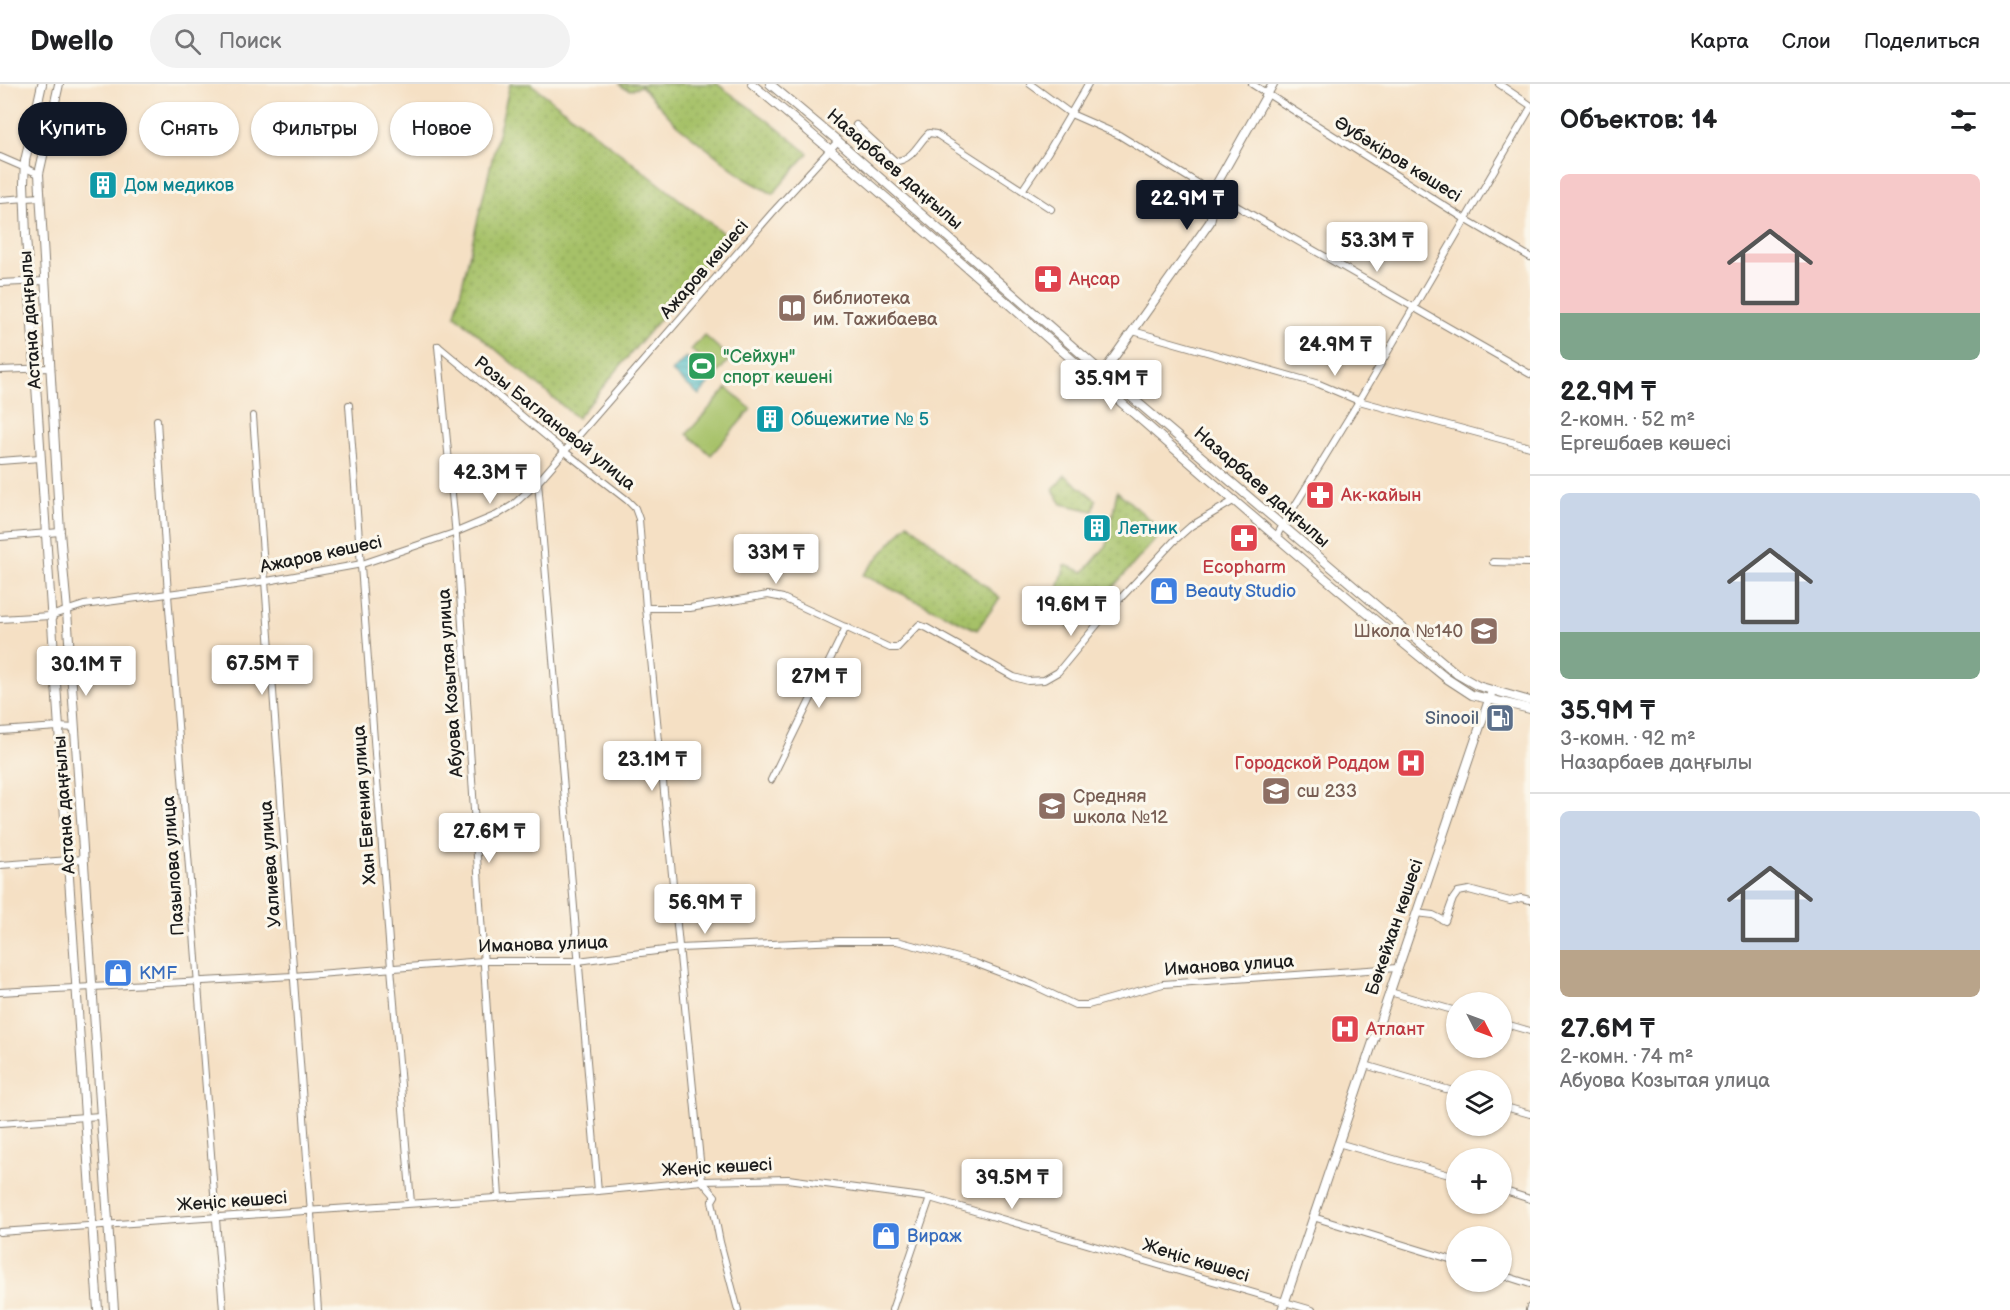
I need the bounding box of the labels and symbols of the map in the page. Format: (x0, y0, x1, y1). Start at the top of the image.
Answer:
street label: Назарбаев даңғылы (823, 105, 967, 234)
street label: Әубәкіров көшесі (1330, 112, 1465, 207)
building icon: Дом медиков (87, 169, 119, 201)
place label: Дом медиков (124, 175, 234, 196)
pin: 22.9M ₸ (1132, 180, 1242, 231)
street label: Ажаров көшесі (655, 216, 753, 324)
pin: 53.3M ₸ (1322, 222, 1432, 273)
street label: Астана даңғылы (15, 250, 46, 391)
pharmacy icon: Аңсар (1032, 263, 1064, 295)
place label: Аңсар (1068, 269, 1120, 290)
place label: библиотека им. Тажибаева (813, 288, 938, 330)
library icon: библиотека им. Тажибаева (776, 292, 808, 324)
pin: 24.9M ₸ (1280, 326, 1390, 377)
place label: "Сейхун" спорт кешені (723, 346, 833, 388)
sports icon: "Сейхун" спорт кешені (686, 350, 718, 382)
street label: Розы Баглановой улица (470, 352, 640, 495)
pin: 35.9M ₸ (1056, 360, 1166, 411)
building icon: Общежитие № 5 (754, 403, 786, 435)
place label: Общежитие № 5 (791, 409, 929, 430)
street label: Назарбаев даңғылы (1190, 423, 1334, 552)
pin: 42.3M ₸ (435, 454, 545, 505)
pharmacy icon: Ак-кайын (1304, 479, 1336, 511)
place label: Ак-кайын (1340, 485, 1421, 506)
building icon: Летник (1081, 512, 1113, 544)
place label: Летник (1117, 518, 1178, 539)
pharmacy icon: Ecopharm (1228, 522, 1260, 554)
street label: Ажаров көшесі (257, 531, 384, 578)
pin: 33M ₸ (734, 534, 818, 585)
place label: Ecopharm (1202, 557, 1286, 578)
shop icon: Beauty Studio (1148, 575, 1180, 607)
place label: Beauty Studio (1185, 581, 1296, 602)
pin: 19.6M ₸ (1016, 586, 1126, 637)
street label: Абуова Козытая улица (433, 588, 468, 779)
school or university icon: Школа №140 (1468, 615, 1500, 647)
place label: Школа №140 (1354, 621, 1463, 642)
pin: 67.5M ₸ (207, 645, 317, 696)
pin: 30.1M ₸ (31, 646, 141, 697)
pin: 27M ₸ (777, 658, 861, 709)
fuel station icon: Sinooil (1484, 702, 1516, 734)
place label: Sinooil (1425, 708, 1479, 729)
street label: Хан Евгения улица (348, 724, 381, 885)
street label: Астана даңғылы (49, 735, 80, 876)
pin: 23.1M ₸ (597, 741, 707, 792)
hospital icon: Городской Роддом (1395, 747, 1427, 779)
place label: Городской Роддом (1235, 753, 1390, 774)
school or university icon: сш 233 (1260, 775, 1292, 807)
place label: сш 233 (1297, 781, 1357, 802)
place label: Средняя школа №12 (1073, 786, 1168, 828)
school or university icon: Средняя школа №12 (1036, 790, 1068, 822)
street label: Пазылова улица (158, 795, 189, 937)
street label: Уалиева улица (256, 799, 285, 928)
pin: 27.6M ₸ (434, 813, 544, 864)
street label: Бөкейхан көшесі (1361, 856, 1428, 998)
pin: 56.9M ₸ (650, 884, 760, 935)
street label: Иманова улица (478, 932, 609, 957)
street label: Иманова улица (1163, 950, 1295, 981)
shop icon: KMF (102, 957, 134, 989)
place label: KMF (139, 963, 177, 984)
north arrow (1446, 992, 1512, 1058)
hospital icon: Атлант (1329, 1013, 1361, 1045)
place label: Атлант (1365, 1019, 1425, 1040)
street label: Жеңіс көшесі (661, 1154, 773, 1181)
pin: 39.5M ₸ (957, 1159, 1067, 1210)
street label: Жеңіс көшесі (176, 1187, 288, 1216)
shop icon: Вираж (870, 1220, 902, 1252)
place label: Вираж (907, 1226, 962, 1247)
street label: Жеңіс көшесі (1140, 1234, 1252, 1287)

